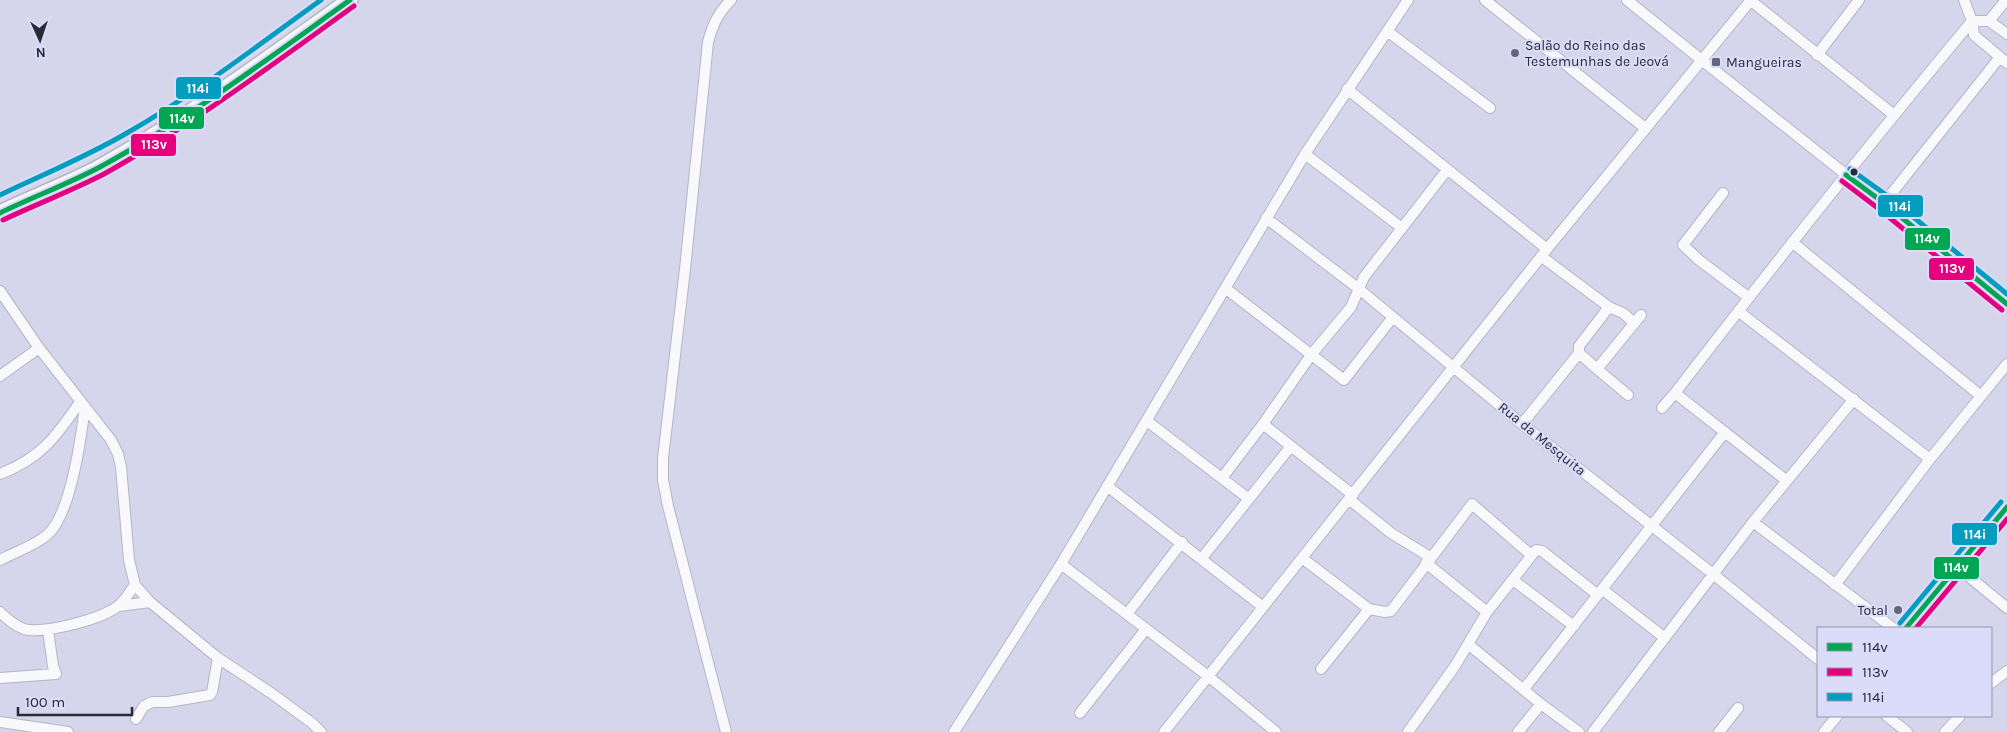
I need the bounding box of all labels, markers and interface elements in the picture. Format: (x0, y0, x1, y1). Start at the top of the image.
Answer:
north arrow (15, 15, 65, 65)
place label: Salão do Reino das Testemunhas de Jeová (1525, 37, 1669, 70)
text: N (35, 44, 46, 61)
marker: Salão do Reino das Testemunhas de Jeová (1509, 47, 1521, 59)
place label: Mangueiras (1726, 54, 1802, 71)
marker: Mangueiras (1710, 56, 1722, 68)
line badge: 114i (175, 76, 222, 100)
text: 114i (187, 80, 209, 97)
line badge: 114v (158, 106, 205, 130)
text: 114v (169, 110, 196, 127)
line badge: 113v (130, 133, 177, 157)
text: 113v (141, 136, 168, 153)
unlabelled marker (1849, 167, 1859, 177)
line badge: 114i (1877, 194, 1924, 218)
text: 114i (1889, 198, 1911, 215)
line badge: 114v (1904, 227, 1951, 251)
text: 114v (1914, 230, 1941, 247)
line badge: 113v (1928, 257, 1975, 281)
text: 113v (1939, 260, 1966, 277)
street label: Rua da Mesquita (1495, 399, 1589, 479)
line badge: 114i (1951, 522, 1998, 546)
text: 114i (1964, 526, 1986, 543)
line badge: 114v (1933, 556, 1980, 580)
text: 114v (1943, 559, 1970, 576)
place label: Total (1858, 602, 1888, 619)
marker: Total (1892, 604, 1904, 616)
legend (1817, 627, 1992, 717)
text: 114v (1862, 638, 1888, 656)
text: 113v (1862, 663, 1889, 681)
scale bar (18, 684, 131, 716)
text: 114i (1862, 688, 1885, 706)
text: 100 m (25, 693, 65, 711)

